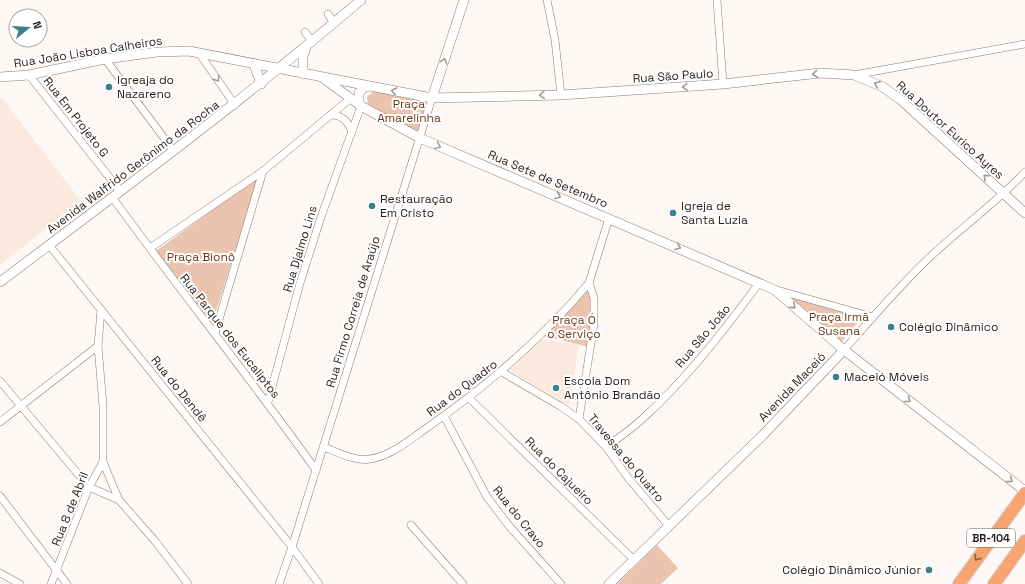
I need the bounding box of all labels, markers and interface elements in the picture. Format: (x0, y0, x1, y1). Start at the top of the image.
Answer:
north arrow (8, 8, 48, 48)
text: N (30, 19, 45, 31)
street label: Rua João Lisboa Calheiros (13, 32, 163, 72)
one-way arrow (439, 58, 448, 65)
street label: Rua São Paulo (632, 65, 714, 87)
one-way arrow (812, 69, 818, 78)
place label: Igreaja do Nazareno (117, 72, 174, 102)
street label: Rua Em Projeto G (40, 74, 112, 160)
one-way arrow (212, 74, 219, 81)
street label: Rua Doutor Eurico Ayres (893, 77, 1007, 183)
one-way arrow (873, 81, 880, 89)
marker: Igreaja do Nazareno (104, 82, 114, 92)
one-way arrow (682, 82, 688, 91)
one-way arrow (391, 87, 397, 96)
one-way arrow (539, 91, 545, 99)
park label: Praça Amarelinha (377, 96, 441, 126)
street label: Avenida Walfrido Gerônimo da Rocha (44, 97, 222, 237)
one-way arrow (434, 141, 442, 149)
street label: Rua Sete de Setembro (486, 146, 610, 212)
one-way arrow (983, 175, 991, 182)
place label: Restauração Em Cristo (380, 191, 453, 221)
one-way arrow (554, 192, 561, 200)
place label: Igreja de Santa Luzia (681, 198, 748, 228)
marker: Restauração Em Cristo (367, 201, 377, 211)
street label: Rua Djalmo Lins (279, 204, 321, 294)
marker: Igreja de Santa Luzia (668, 208, 678, 218)
street label: Rua Firmo Correia de Araújo (322, 234, 384, 390)
one-way arrow (673, 242, 681, 250)
park label: Praça Bionô (167, 249, 235, 265)
street label: Rua Parque dos Eucaliptos (176, 271, 284, 401)
street label: Rua São João (672, 301, 734, 371)
one-way arrow (788, 301, 795, 308)
park label: Praça Irmã Susana (809, 309, 869, 339)
park label: Praça Ó o Serviço (547, 312, 601, 342)
place label: Colégio Dinâmico (899, 319, 998, 335)
marker: Colégio Dinâmico (886, 322, 896, 332)
street label: Avenida Maceió (755, 349, 829, 425)
street label: Rua do Dendê (147, 353, 211, 425)
street label: Rua do Quadro (423, 356, 501, 420)
place label: Maceió Móveis (844, 369, 929, 385)
marker: Maceió Móveis (831, 372, 841, 382)
place label: Escola Dom Antônio Brandão (564, 373, 661, 403)
marker: Escola Dom Antônio Brandão (551, 383, 561, 393)
one-way arrow (903, 395, 910, 402)
street label: Travessa do Quatro (584, 411, 668, 505)
street label: Rua do Cajueiro (522, 434, 596, 508)
street label: Rua 8 de Abril (48, 469, 92, 549)
one-way arrow (1006, 475, 1013, 482)
street label: Rua do Cravo (489, 483, 549, 551)
road number: BR-104 (967, 529, 1015, 547)
one-way arrow (975, 554, 982, 561)
place label: Colégio Dinâmico Júnior (782, 562, 921, 578)
marker: Colégio Dinâmico Júnior (924, 565, 934, 575)

